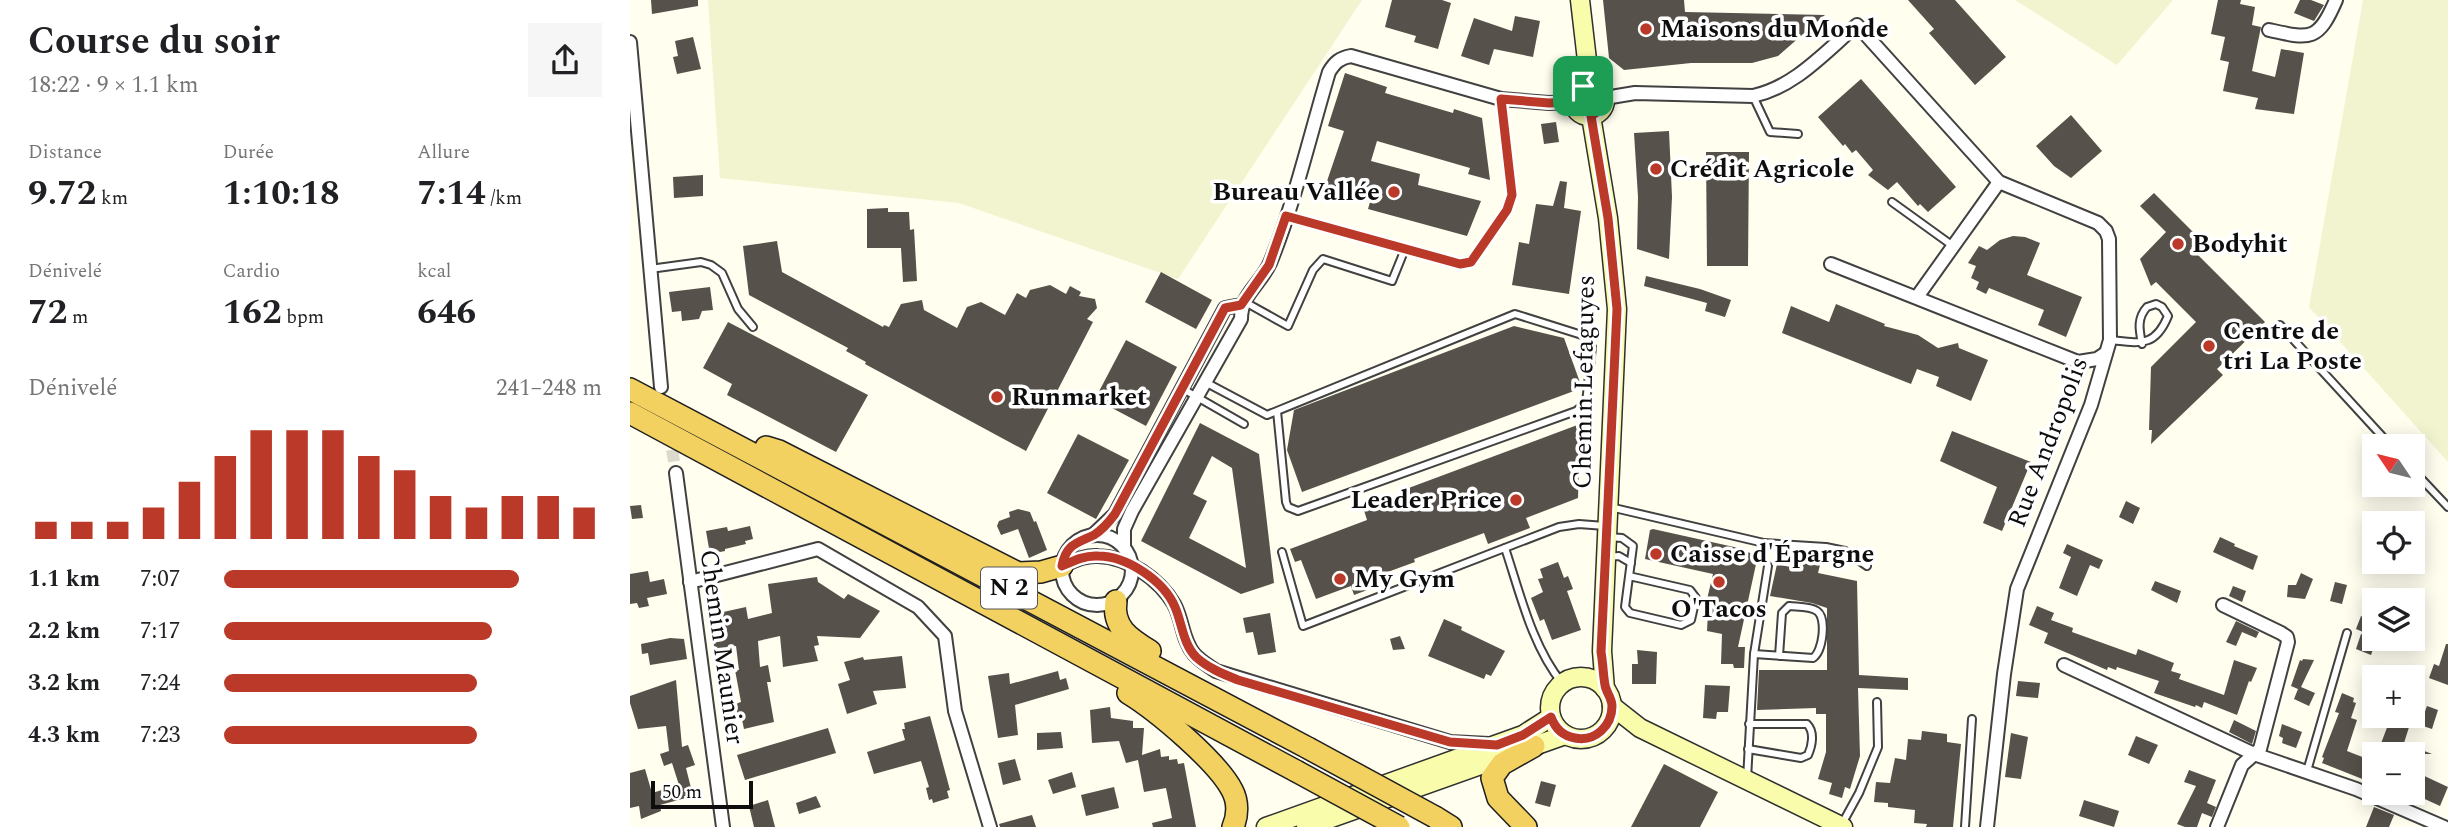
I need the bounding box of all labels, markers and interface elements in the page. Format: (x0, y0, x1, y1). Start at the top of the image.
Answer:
place label: Maisons du Monde (1660, 9, 1889, 49)
text: Course du soir (28, 13, 280, 71)
marker: Maisons du Monde (1638, 21, 1654, 37)
button: share (528, 23, 602, 97)
pin (1553, 56, 1613, 116)
icon: arrive (1564, 67, 1602, 105)
text: 18:22 · 9 × 1.1 km (28, 68, 199, 103)
text: Distance (28, 138, 102, 167)
text: Durée (223, 138, 274, 167)
text: Allure (417, 138, 470, 167)
place label: Crédit Agricole (1670, 149, 1854, 189)
marker: Crédit Agricole (1648, 161, 1664, 177)
text: 9.72 (28, 167, 96, 220)
text: 1:10:18 (223, 167, 340, 220)
text: 7:14 (417, 167, 486, 220)
place label: Bureau Vallée (1213, 172, 1380, 212)
text: km (96, 184, 128, 213)
text: /km (486, 184, 522, 213)
marker: Bureau Vallée (1386, 184, 1402, 200)
place label: Bodyhit (2192, 224, 2288, 264)
marker: Bodyhit (2170, 236, 2186, 252)
text: Dénivelé (28, 257, 102, 286)
text: Cardio (223, 257, 280, 286)
text: kcal (417, 257, 451, 286)
street label: Chemin Lefaguyes (1562, 275, 1606, 489)
text: 72 (28, 286, 67, 339)
text: 162 (223, 286, 282, 339)
text: 646 (417, 286, 476, 339)
text: m (67, 303, 88, 332)
text: bpm (282, 303, 324, 332)
place label: Centre de tri La Poste (2223, 311, 2362, 381)
marker: Centre de tri La Poste (2201, 338, 2217, 354)
street label: Rue Andropolis (1997, 351, 2099, 533)
text: Dénivelé (28, 371, 118, 406)
text: 241–248 m (496, 371, 602, 406)
place label: Runmarket (1011, 377, 1147, 417)
marker: Runmarket (989, 389, 1005, 405)
north arrow (2362, 434, 2426, 497)
map controls (2362, 434, 2425, 805)
place label: Leader Price (1350, 480, 1502, 520)
marker: Leader Price (1508, 492, 1524, 508)
button: locate (2362, 511, 2425, 574)
place label: Caisse d'Épargne (1670, 534, 1875, 574)
marker: Caisse d'Épargne (1648, 546, 1664, 562)
street label: Chemin Maunier (688, 547, 756, 747)
place label: My Gym (1354, 559, 1455, 599)
text: 1.1 km (28, 562, 100, 597)
text: 7:07 (140, 562, 180, 597)
road number: N 2 (981, 568, 1037, 608)
marker: My Gym (1332, 571, 1348, 587)
marker: O'Tacos (1711, 574, 1727, 590)
button: layers (2362, 588, 2425, 651)
place label: O'Tacos (1671, 589, 1767, 629)
text: 2.2 km (28, 614, 100, 649)
text: 7:17 (140, 614, 180, 649)
button: + (2362, 665, 2425, 728)
text: 3.2 km (28, 666, 100, 701)
text: 7:24 (140, 666, 180, 701)
text: 4.3 km (28, 718, 100, 753)
text: 7:23 (140, 718, 180, 753)
button: − (2362, 742, 2425, 805)
scale bar (651, 778, 752, 810)
text: 50 m (662, 778, 702, 807)

